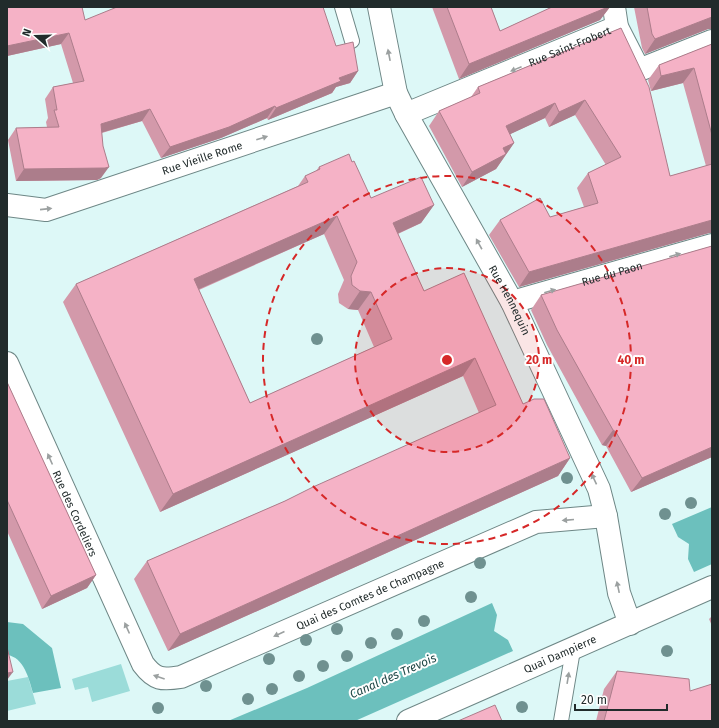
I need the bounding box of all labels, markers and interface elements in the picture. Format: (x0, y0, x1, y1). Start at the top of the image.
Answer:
north arrow (16, 16, 56, 56)
street label: Rue Saint-Frobert (527, 24, 613, 69)
text: N (20, 27, 34, 38)
one-way arrow (385, 48, 391, 61)
one-way arrow (510, 66, 522, 72)
one-way arrow (256, 135, 268, 141)
street label: Rue Vieille Rome (160, 138, 244, 177)
one-way arrow (39, 205, 52, 212)
one-way arrow (476, 238, 483, 249)
one-way arrow (668, 252, 681, 258)
street label: Rue du Paon (580, 259, 644, 288)
street label: Rue Hennequin (486, 263, 533, 337)
one-way arrow (544, 288, 556, 294)
centre of rings (440, 353, 454, 367)
text: 20 m (526, 353, 552, 367)
text: 40 m (618, 353, 644, 367)
one-way arrow (47, 453, 53, 464)
street label: Rue des Cordeliers (50, 468, 100, 558)
one-way arrow (591, 473, 597, 484)
one-way arrow (562, 517, 574, 523)
street label: Quai des Comtes de Champagne (294, 556, 446, 633)
one-way arrow (614, 581, 620, 593)
one-way arrow (124, 623, 130, 634)
one-way arrow (273, 631, 285, 637)
street label: Quai Dampierre (521, 632, 598, 676)
water label: Canal des Trevois (348, 650, 439, 701)
one-way arrow (565, 672, 571, 685)
one-way arrow (152, 674, 164, 680)
scale bar (575, 686, 667, 712)
text: 20 m (581, 693, 607, 707)

